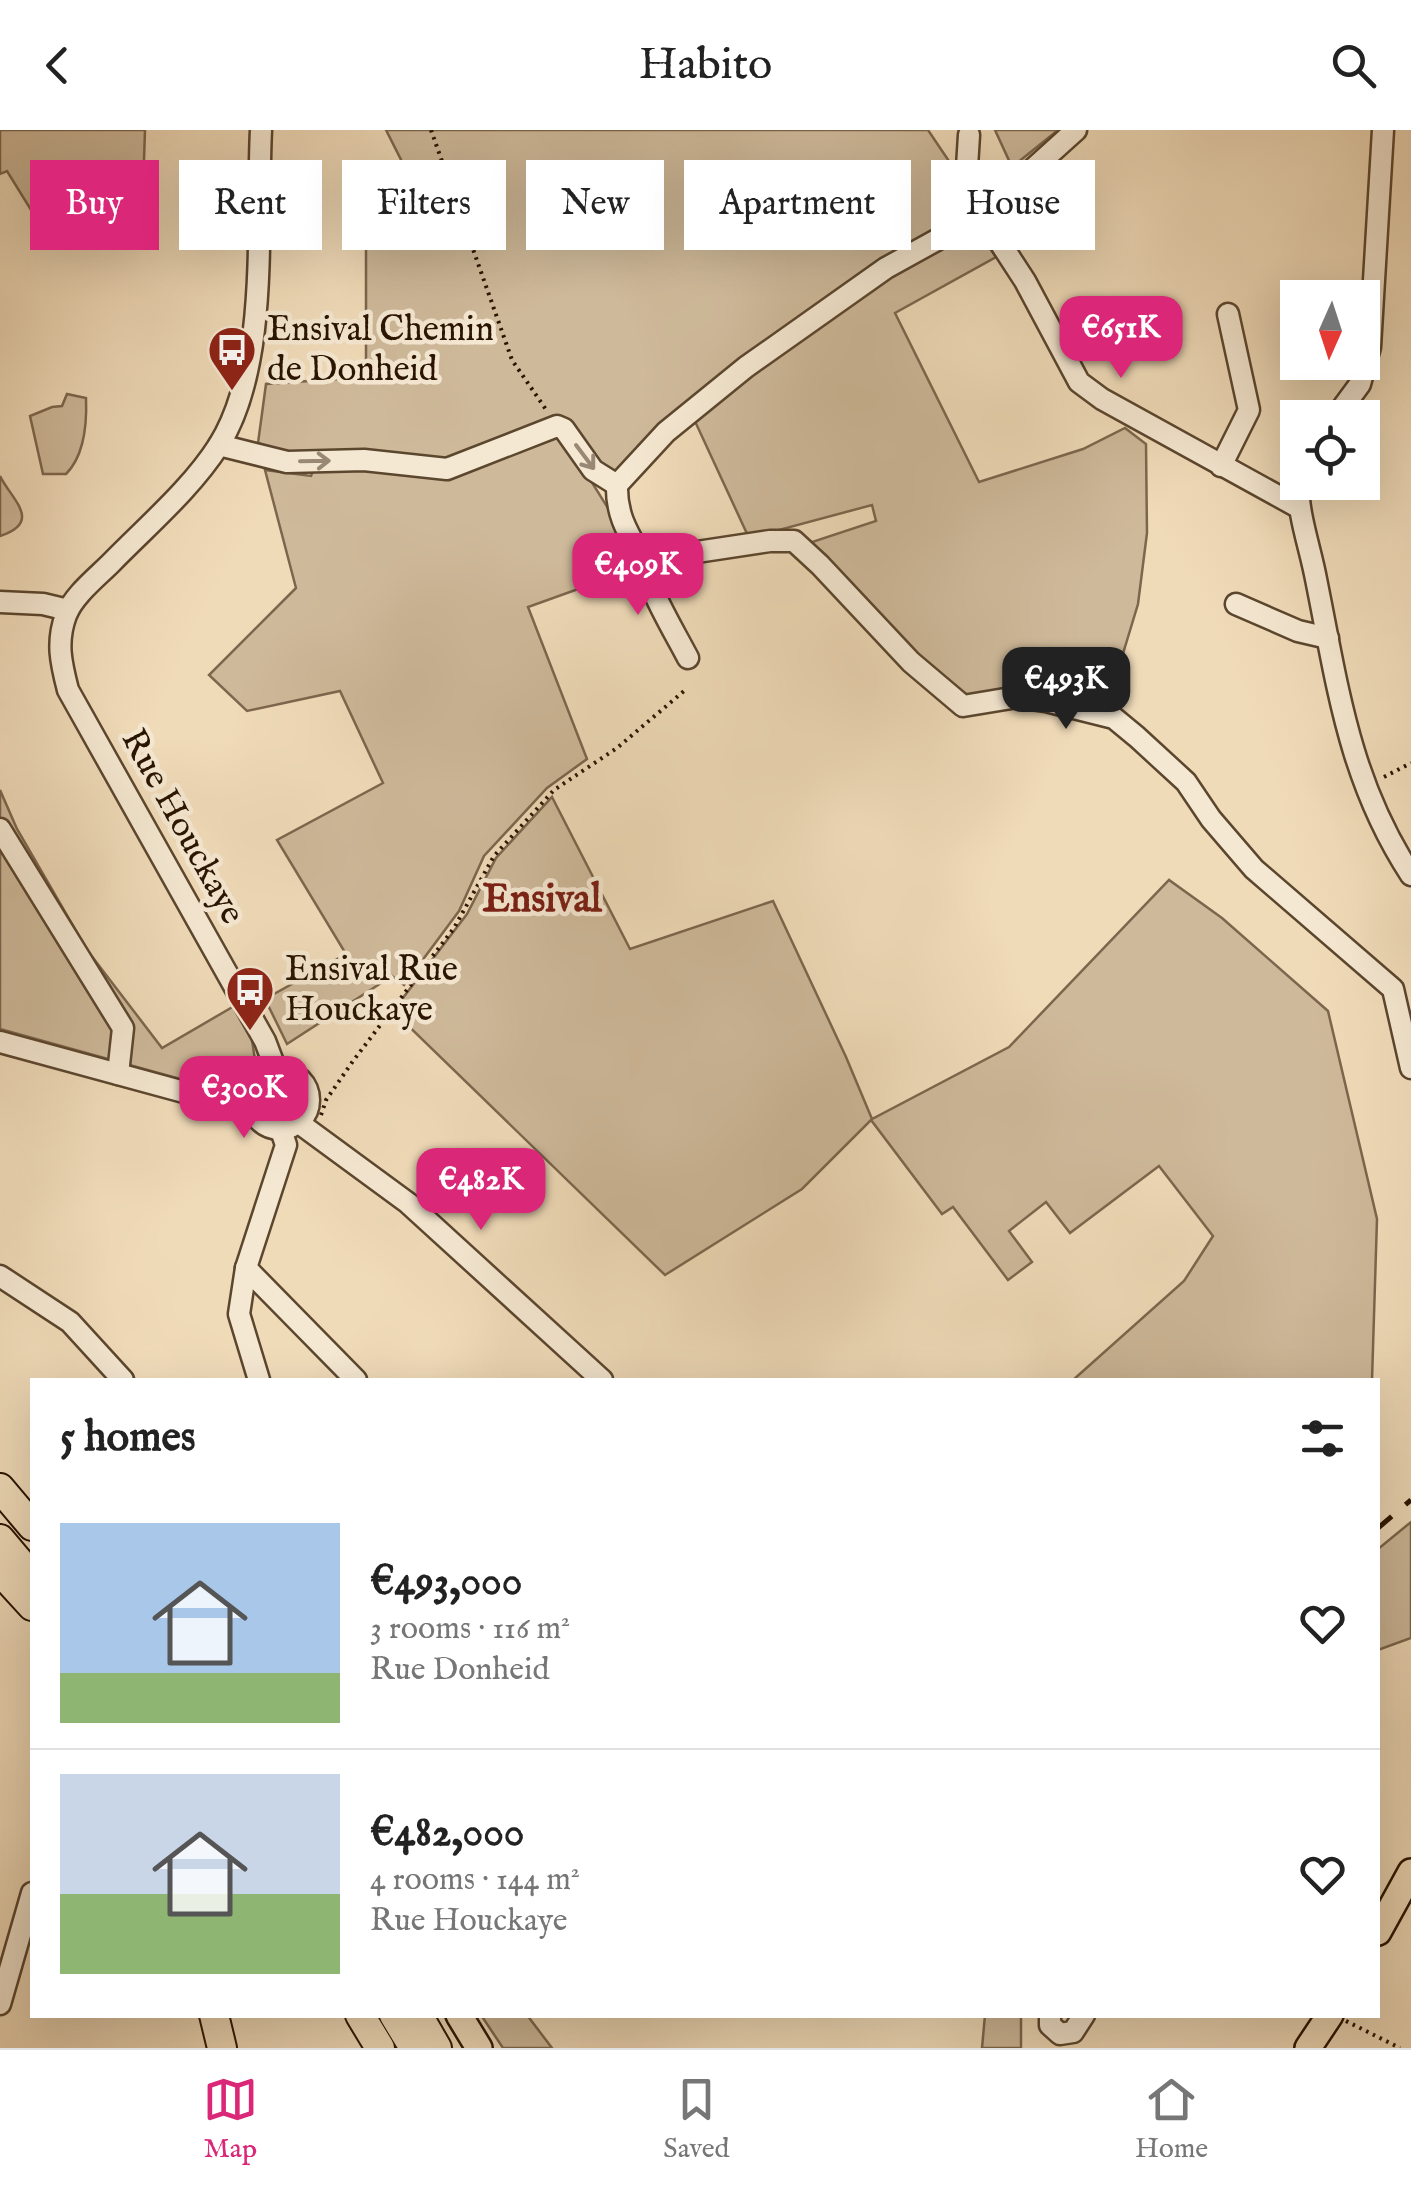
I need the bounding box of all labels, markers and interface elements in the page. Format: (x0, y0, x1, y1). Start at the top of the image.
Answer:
text: Habito (639, 37, 772, 94)
icon: back (30, 38, 85, 93)
icon: search (1326, 38, 1381, 93)
chip: Buy (30, 160, 159, 250)
chip: Rent (179, 160, 322, 250)
chip: Filters (342, 160, 506, 250)
chip: New (526, 160, 664, 250)
chip: Apartment (684, 160, 911, 250)
chip: House (931, 160, 1095, 250)
north arrow (1280, 280, 1380, 380)
map controls (1280, 280, 1380, 500)
pin: €651K (1051, 296, 1191, 381)
place label: Ensival Chemin de Donheid (267, 308, 494, 393)
text: €651K (1082, 308, 1160, 349)
bus stop icon: Ensival Chemin de Donheid (206, 324, 258, 392)
button: locate (1280, 400, 1380, 500)
one-way arrow (574, 443, 595, 470)
one-way arrow (298, 452, 330, 471)
pin: €409K (568, 533, 708, 618)
text: €409K (594, 545, 682, 586)
pin: €493K (996, 647, 1136, 732)
text: €493K (1024, 659, 1108, 700)
street label: Rue Houckaye (110, 722, 254, 932)
district label: Ensival (482, 875, 603, 926)
place label: Ensival Rue Houckaye (285, 948, 458, 1033)
bus stop icon: Ensival Rue Houckaye (224, 964, 276, 1032)
pin: €300K (174, 1056, 314, 1141)
text: €300K (201, 1068, 287, 1109)
pin: €482K (411, 1148, 551, 1233)
text: €482K (438, 1160, 524, 1201)
icon: filters (1295, 1411, 1350, 1466)
text: 5 homes (60, 1412, 196, 1465)
text: €493,000 (370, 1556, 522, 1609)
icon: home (140, 1563, 260, 1683)
icon: heart (1295, 1596, 1350, 1651)
text: 3 rooms · 116 m² (370, 1609, 570, 1650)
text: Rue Donheid (370, 1650, 549, 1691)
text: €482,000 (370, 1807, 524, 1860)
icon: home (140, 1814, 260, 1934)
icon: heart (1295, 1847, 1350, 1902)
text: 4 rooms · 144 m² (370, 1860, 580, 1901)
text: Rue Houckaye (370, 1901, 568, 1942)
tab: Map (203, 2072, 258, 2167)
tab: Saved (663, 2072, 730, 2167)
tab: Home (1135, 2072, 1208, 2167)

